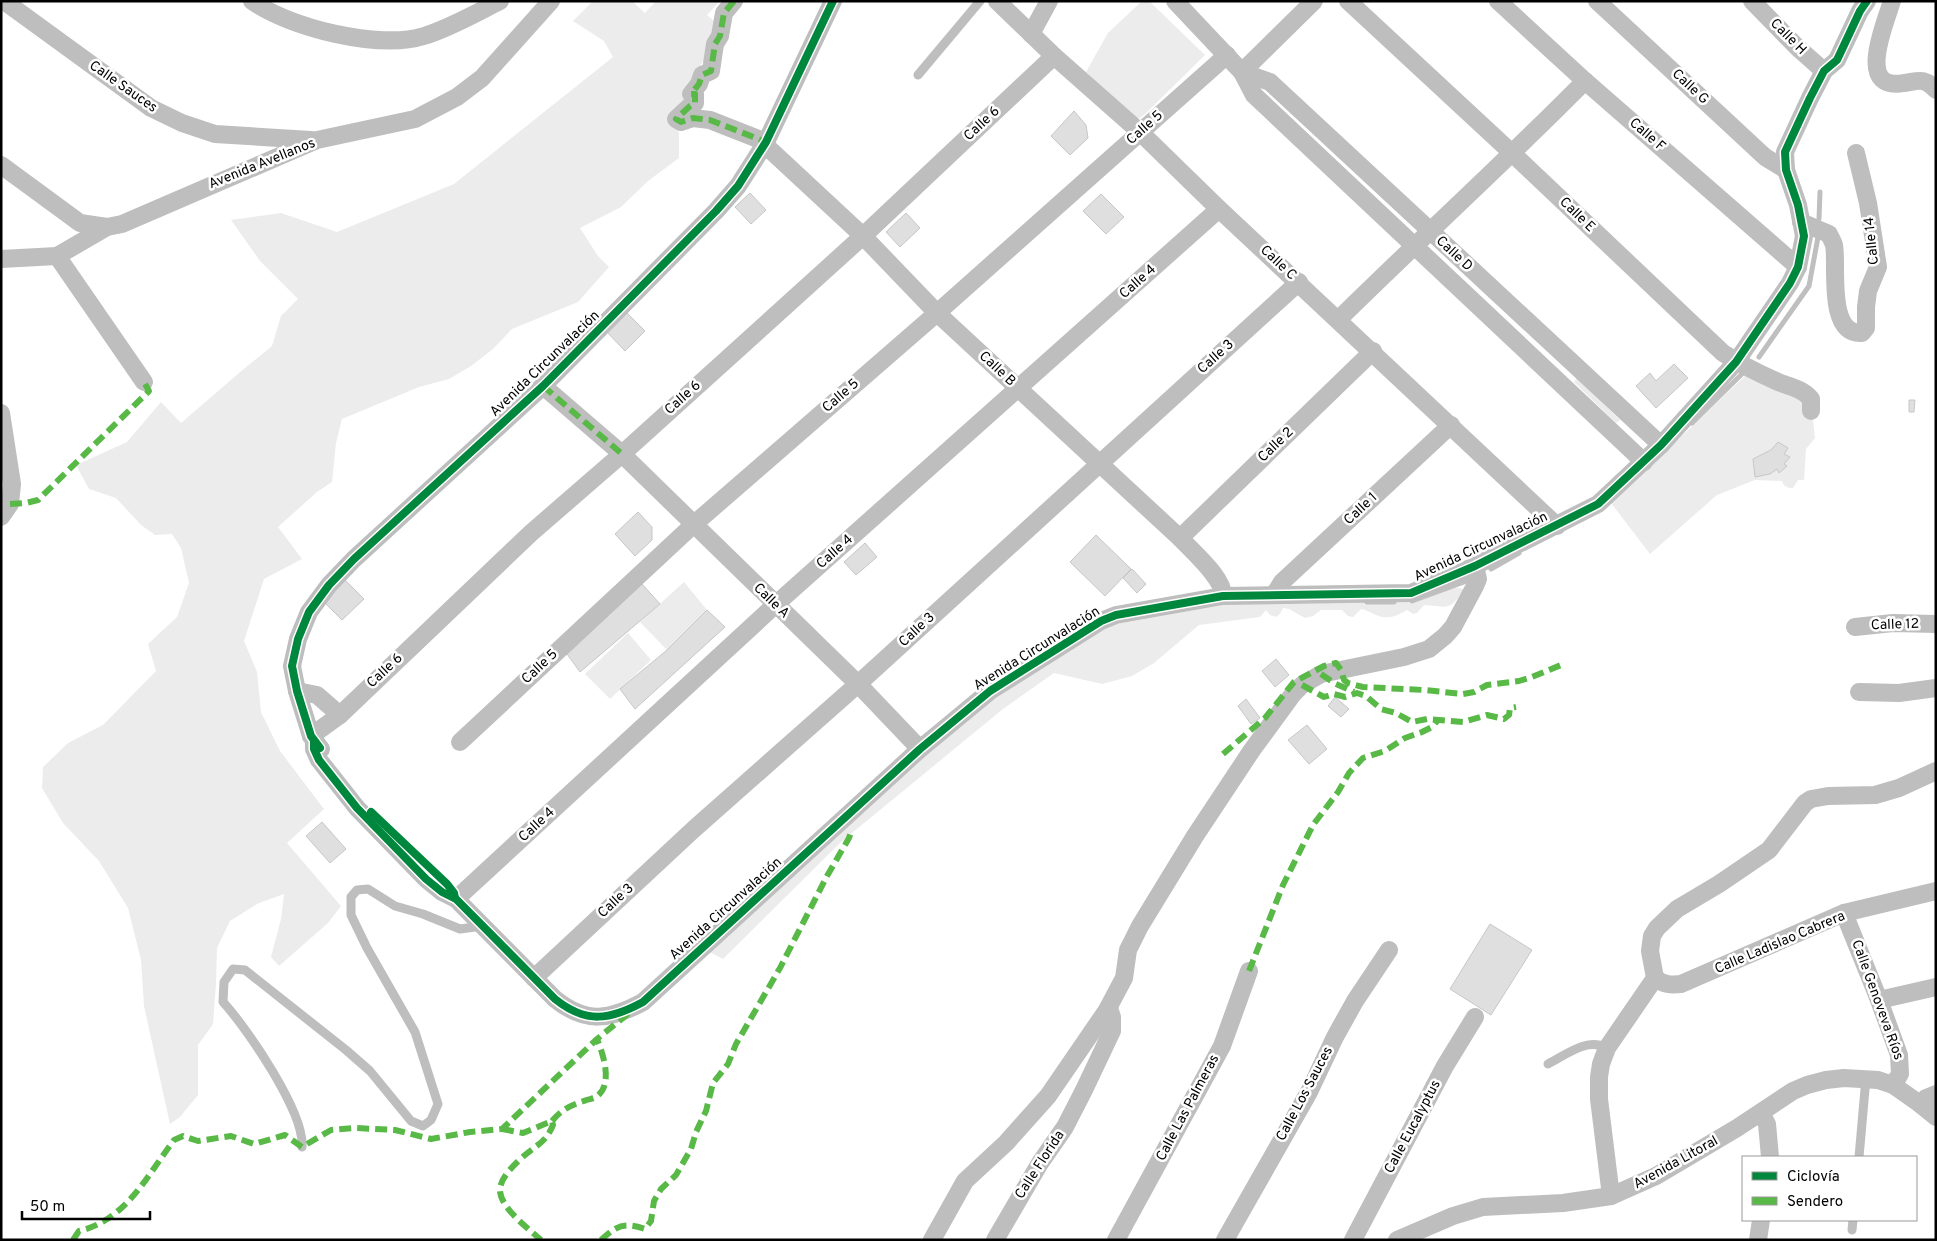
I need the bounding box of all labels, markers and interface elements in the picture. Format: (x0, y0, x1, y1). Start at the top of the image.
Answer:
street label: Calle H (1766, 15, 1810, 59)
street label: Calle Sauces (86, 57, 160, 117)
street label: Calle G (1668, 66, 1712, 108)
street label: Calle 6 (960, 103, 1004, 145)
street label: Calle 5 (1123, 107, 1167, 149)
street label: Calle F (1625, 115, 1669, 155)
street label: Avenida Avellanos (206, 135, 318, 193)
street label: Calle E (1556, 194, 1598, 236)
street label: Calle 14 (1861, 216, 1883, 266)
street label: Calle D (1432, 233, 1476, 275)
street label: Calle C (1256, 242, 1300, 284)
street label: Calle 4 (1116, 261, 1160, 303)
street label: Avenida Circunvalación (487, 307, 603, 421)
street label: Calle 3 (1194, 336, 1238, 378)
street label: Calle B (975, 348, 1019, 390)
street label: Calle 5 (819, 375, 863, 417)
street label: Calle 6 (661, 377, 705, 419)
street label: Calle 2 (1255, 424, 1297, 466)
street label: Calle 1 (1341, 489, 1381, 529)
street label: Avenida Circunvalación (1411, 509, 1551, 585)
street label: Calle 4 (813, 531, 857, 573)
street label: Calle A (749, 580, 793, 622)
street label: Avenida Circunvalación (971, 603, 1103, 695)
street label: Calle 3 (895, 609, 939, 651)
street label: Calle 12 (1871, 616, 1919, 634)
street label: Calle 5 (518, 646, 562, 688)
street label: Calle 6 (363, 650, 407, 692)
street label: Calle 4 (515, 804, 559, 846)
street label: Avenida Circunvalación (666, 854, 786, 964)
street label: Calle 3 (594, 880, 638, 922)
street label: Calle Ladislao Cabrera (1712, 908, 1848, 978)
street label: Calle Genoveva Ríos (1847, 938, 1907, 1062)
street label: Calle Los Sauces (1273, 1044, 1337, 1144)
street label: Calle Las Palmeras (1153, 1052, 1223, 1164)
street label: Calle Eucalyptus (1381, 1077, 1445, 1177)
street label: Calle Florida (1012, 1128, 1068, 1202)
street label: Avenida Litoral (1631, 1133, 1721, 1193)
legend (1742, 1156, 1917, 1221)
text: Ciclovía (1787, 1168, 1840, 1187)
scale bar (22, 1188, 150, 1220)
text: Sendero (1787, 1193, 1843, 1212)
text: 50 m (30, 1198, 65, 1217)

